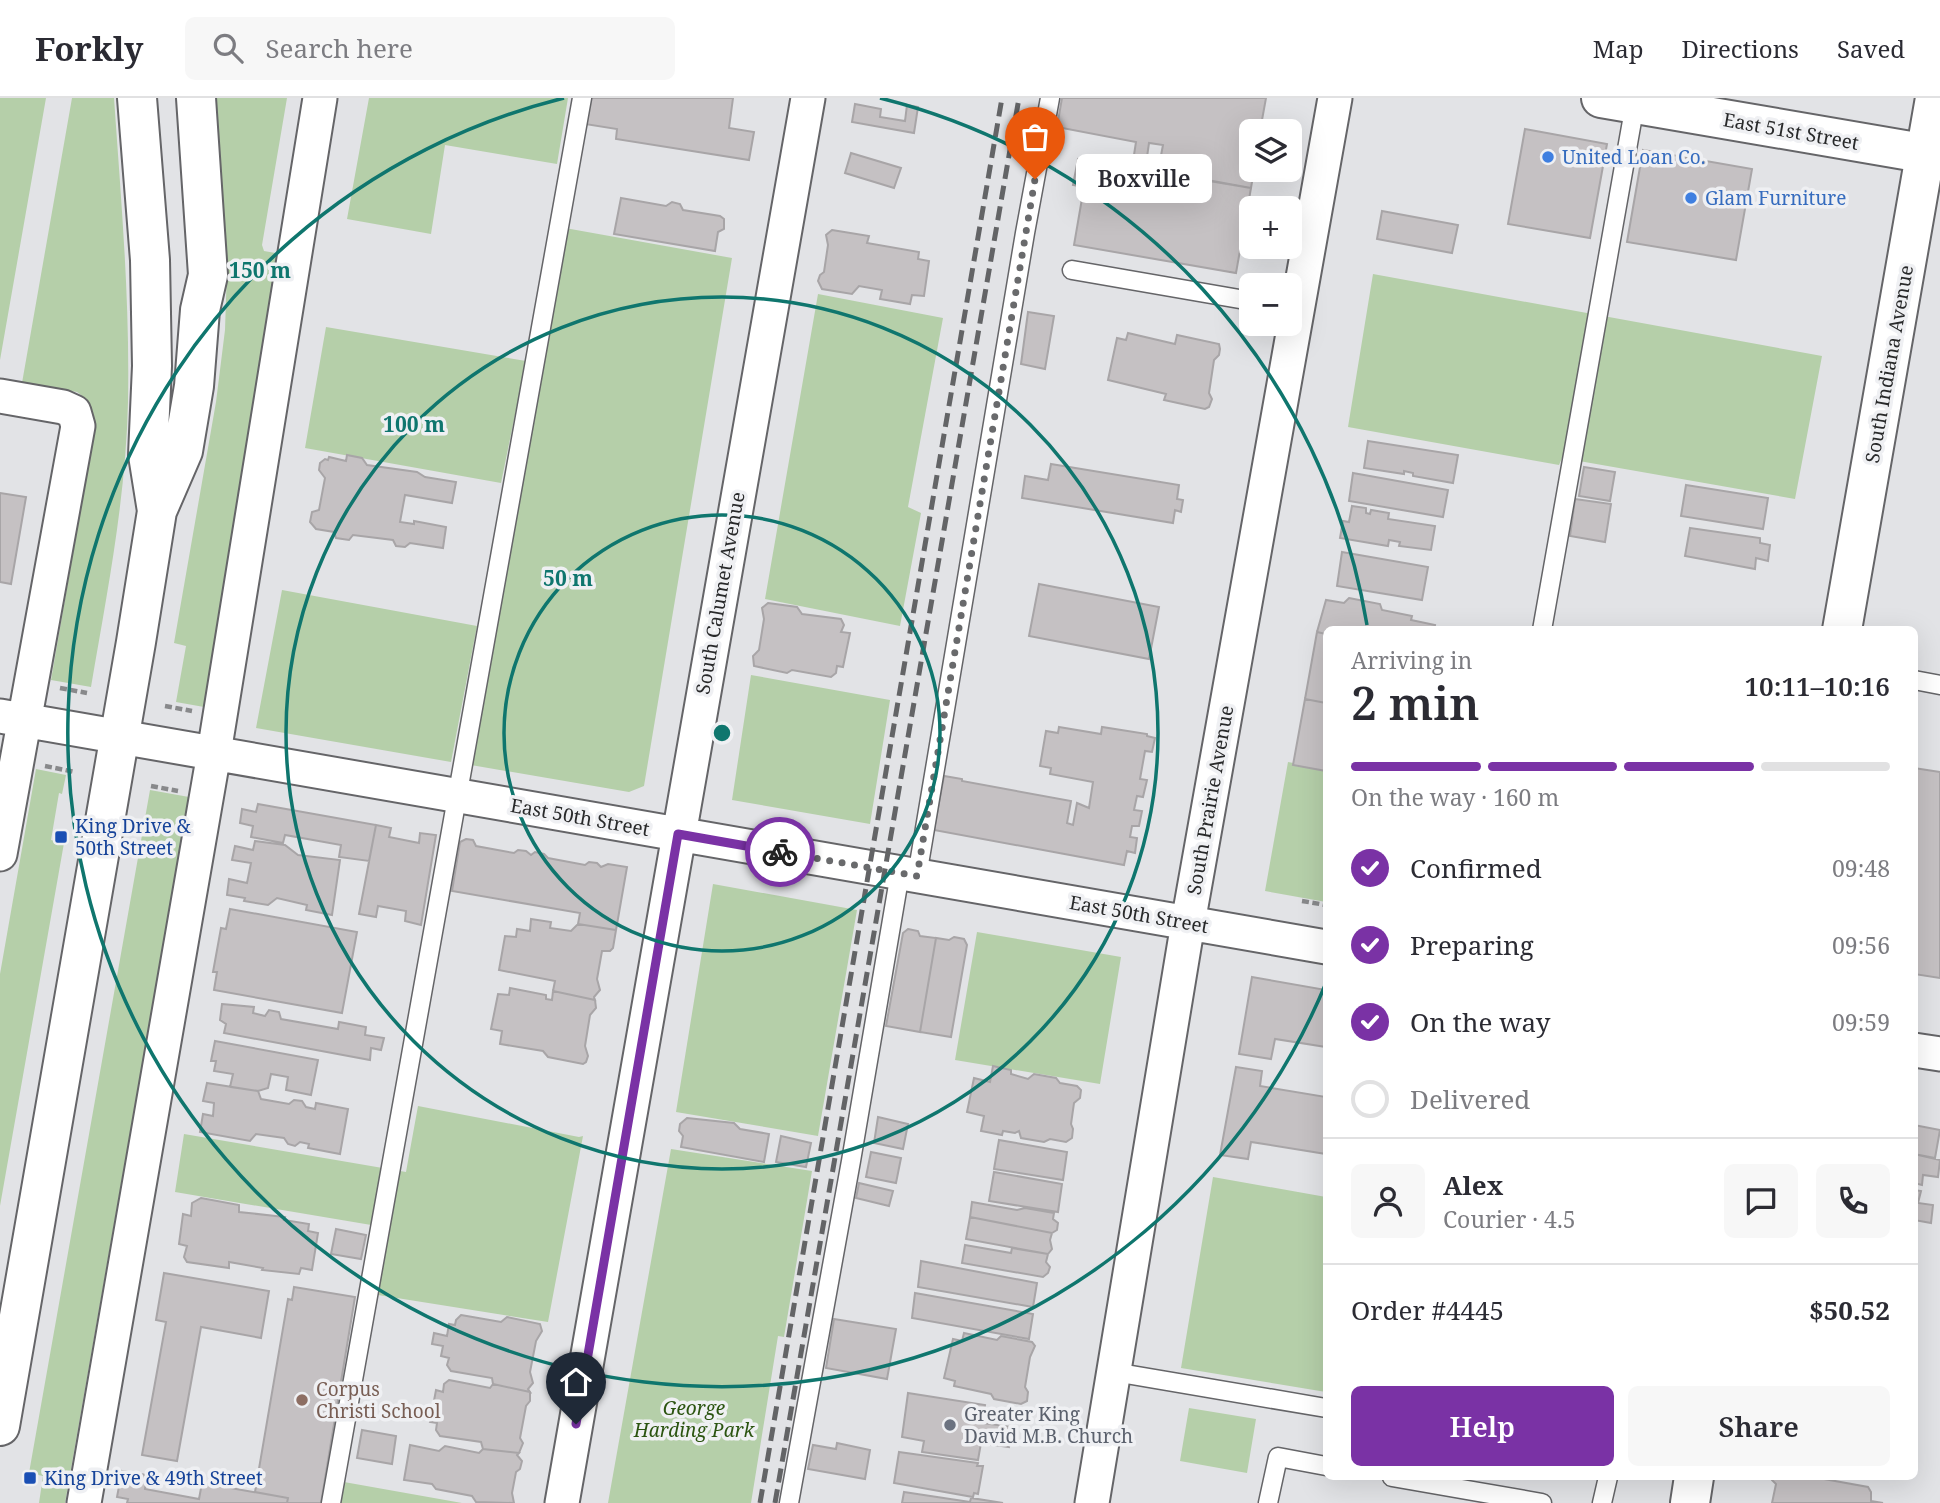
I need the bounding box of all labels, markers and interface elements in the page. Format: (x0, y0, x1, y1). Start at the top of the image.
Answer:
search box (185, 17, 675, 80)
text: Forkly (35, 26, 143, 71)
icon: search (209, 29, 247, 67)
text: Search here (265, 30, 413, 66)
text: Map (1593, 32, 1644, 65)
text: Directions (1682, 32, 1799, 65)
text: Saved (1837, 32, 1905, 65)
street label: East 51st Street (1721, 106, 1861, 156)
pin (1005, 107, 1065, 179)
icon: bag (1016, 118, 1054, 156)
map controls (1239, 119, 1302, 336)
button: layers (1239, 119, 1302, 182)
place label: United Loan Co. (1562, 144, 1706, 170)
marker: United Loan Co. (1540, 149, 1556, 165)
callout: Boxville (1077, 154, 1214, 204)
text: Boxville (1097, 162, 1191, 194)
place label: Glam Furniture (1705, 185, 1846, 211)
marker: Glam Furniture (1683, 190, 1699, 206)
button: + (1239, 196, 1302, 259)
text: 150 m (229, 256, 291, 284)
street label: South Indiana Avenue (1859, 263, 1919, 465)
button: − (1239, 273, 1302, 336)
text: 100 m (383, 410, 445, 438)
street label: South Calumet Avenue (689, 490, 751, 696)
text: 50 m (543, 564, 593, 592)
text: Arriving in (1351, 644, 1472, 676)
text: 10:11–10:16 (1744, 668, 1890, 704)
text: 2 min (1351, 671, 1479, 733)
street label: South Prairie Avenue (1181, 703, 1239, 897)
centre of rings (710, 721, 734, 745)
text: On the way · 160 m (1351, 781, 1559, 813)
street label: East 50th Street (508, 792, 652, 842)
place label: King Drive & 50th Street (75, 813, 191, 861)
courier (745, 817, 815, 887)
marker: King Drive & 50th Street (53, 829, 69, 845)
icon: bike (761, 833, 799, 871)
icon: check (1351, 849, 1389, 887)
text: Confirmed (1410, 850, 1542, 886)
text: 09:48 (1832, 852, 1890, 884)
street label: East 50th Street (1067, 889, 1211, 939)
icon: check (1351, 926, 1389, 964)
text: Preparing (1410, 927, 1534, 963)
text: 09:56 (1832, 929, 1890, 961)
icon: check (1351, 1003, 1389, 1041)
text: On the way (1410, 1004, 1550, 1040)
text: 09:59 (1832, 1006, 1890, 1038)
text: Delivered (1410, 1081, 1530, 1117)
button: person (1351, 1164, 1425, 1238)
button: chat (1724, 1164, 1798, 1238)
button: phone (1816, 1164, 1890, 1238)
text: Alex (1443, 1167, 1503, 1203)
text: Courier · 4.5 (1443, 1203, 1576, 1235)
text: Order #4445 (1351, 1292, 1504, 1328)
text: $50.52 (1809, 1292, 1890, 1328)
pin (546, 1352, 606, 1424)
icon: home (557, 1363, 595, 1401)
place label: Corpus Christi School (316, 1376, 441, 1424)
button: Help (1351, 1386, 1614, 1466)
button: Share (1628, 1386, 1890, 1466)
marker: Corpus Christi School (294, 1392, 310, 1408)
park label: George Harding Park (633, 1395, 756, 1443)
place label: Greater King David M.B. Church (964, 1401, 1133, 1449)
marker: Greater King David M.B. Church (942, 1417, 958, 1433)
place label: King Drive & 49th Street (44, 1465, 263, 1491)
marker: King Drive & 49th Street (22, 1470, 38, 1486)

